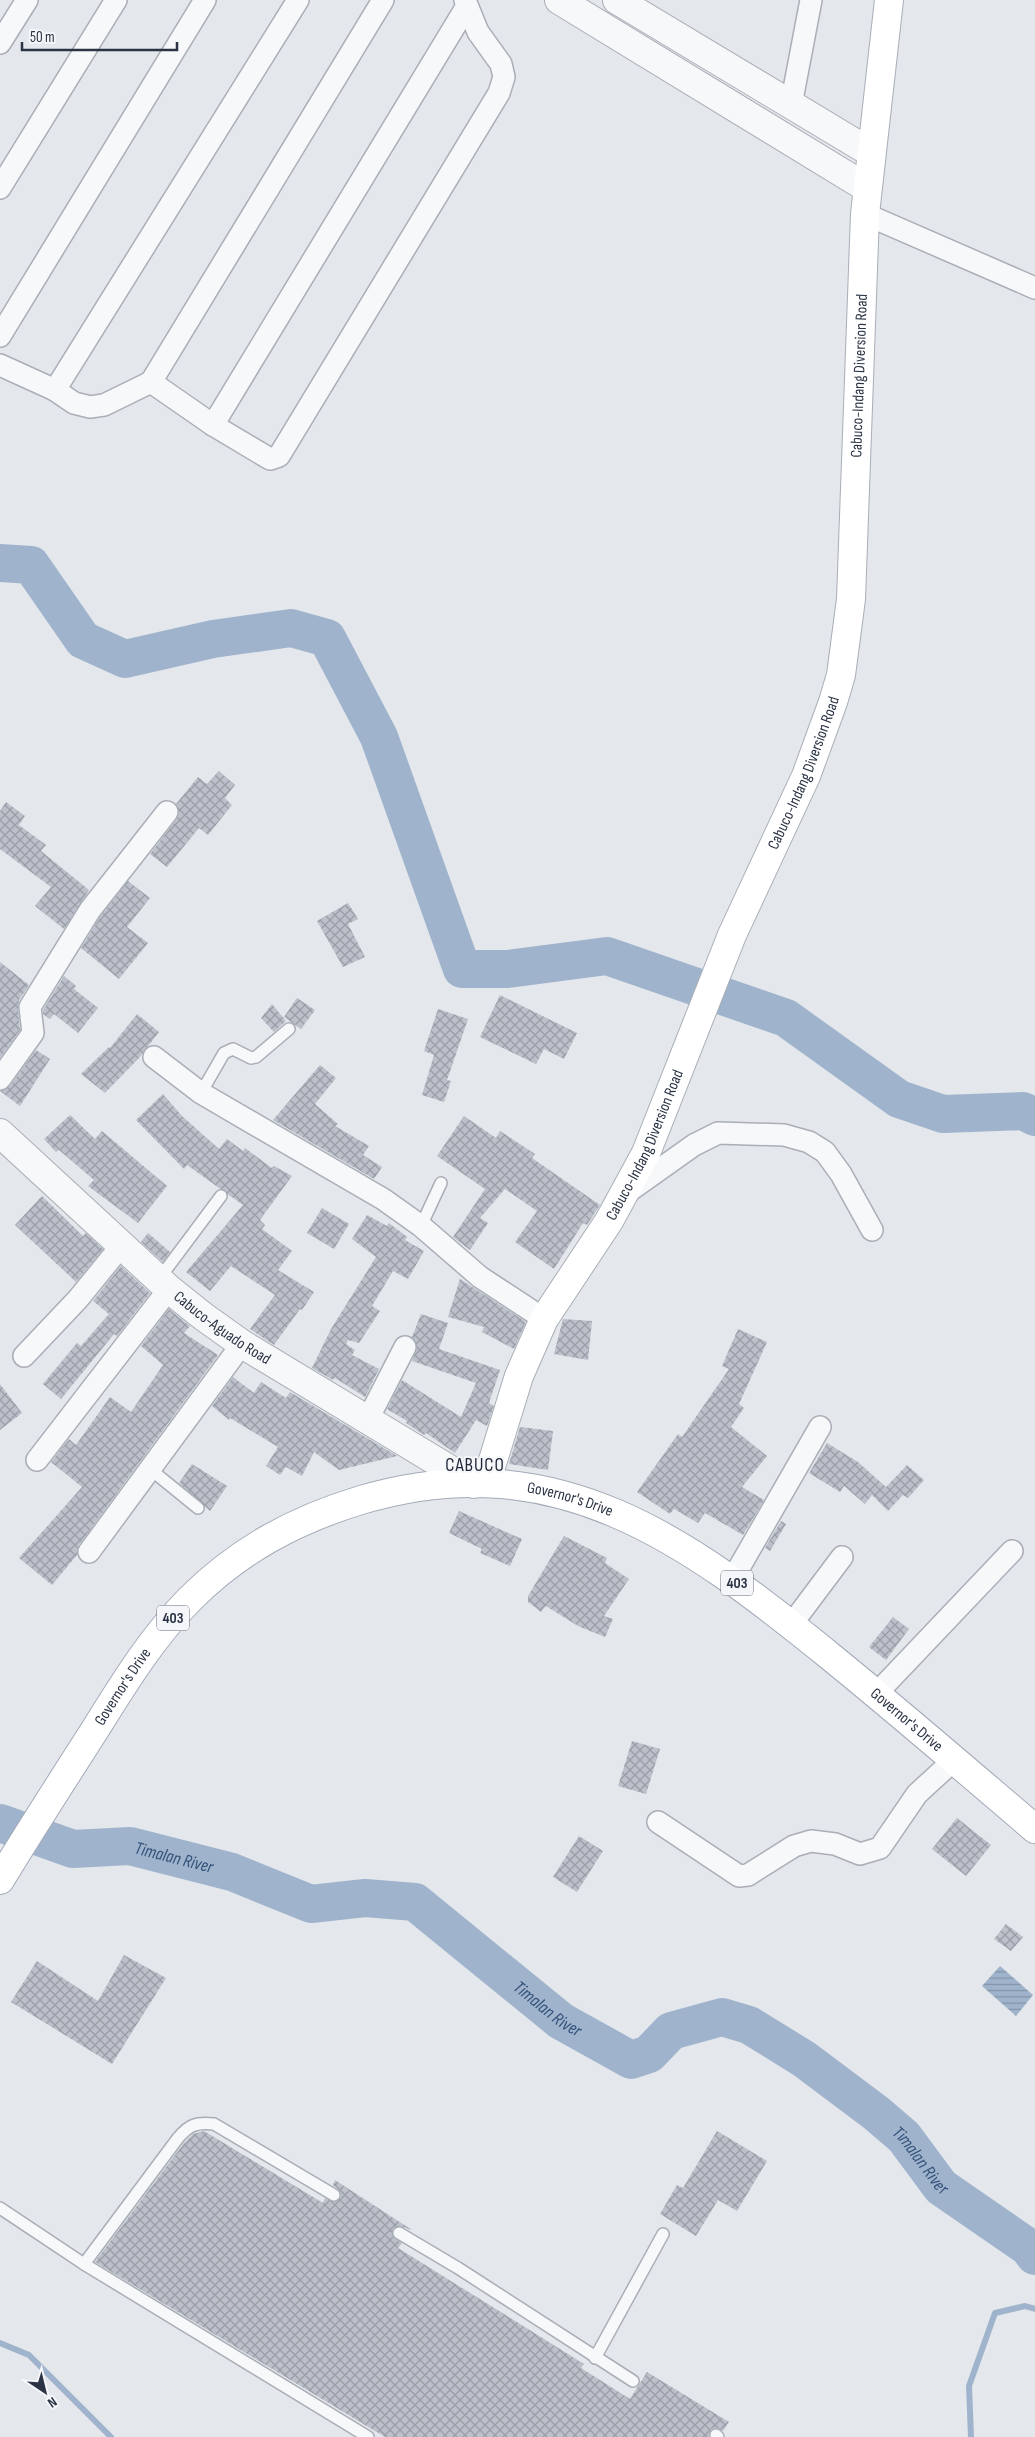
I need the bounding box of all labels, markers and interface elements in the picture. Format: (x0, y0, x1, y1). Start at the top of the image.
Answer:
scale bar (22, 20, 178, 52)
text: 50 m (30, 28, 55, 47)
street label: Cabuco-Indang Diversion Road (847, 293, 872, 458)
street label: Cabuco-Indang Diversion Road (764, 694, 844, 852)
street label: Cabuco-Indang Diversion Road (602, 1067, 687, 1224)
street label: Cabuco-Aguado Road (170, 1287, 274, 1369)
district label: CABUCO (445, 1454, 505, 1477)
street label: Governor's Drive (526, 1478, 616, 1521)
road number: 403 (721, 1570, 753, 1596)
road number: 403 (157, 1606, 189, 1630)
street label: Governor's Drive (90, 1644, 155, 1729)
street label: Governor's Drive (867, 1684, 947, 1756)
water label: Timalan River (133, 1837, 216, 1878)
water label: Timalan River (509, 1976, 586, 2041)
water label: Timalan River (888, 2122, 953, 2200)
north arrow (20, 2367, 70, 2417)
text: N (44, 2393, 60, 2411)

